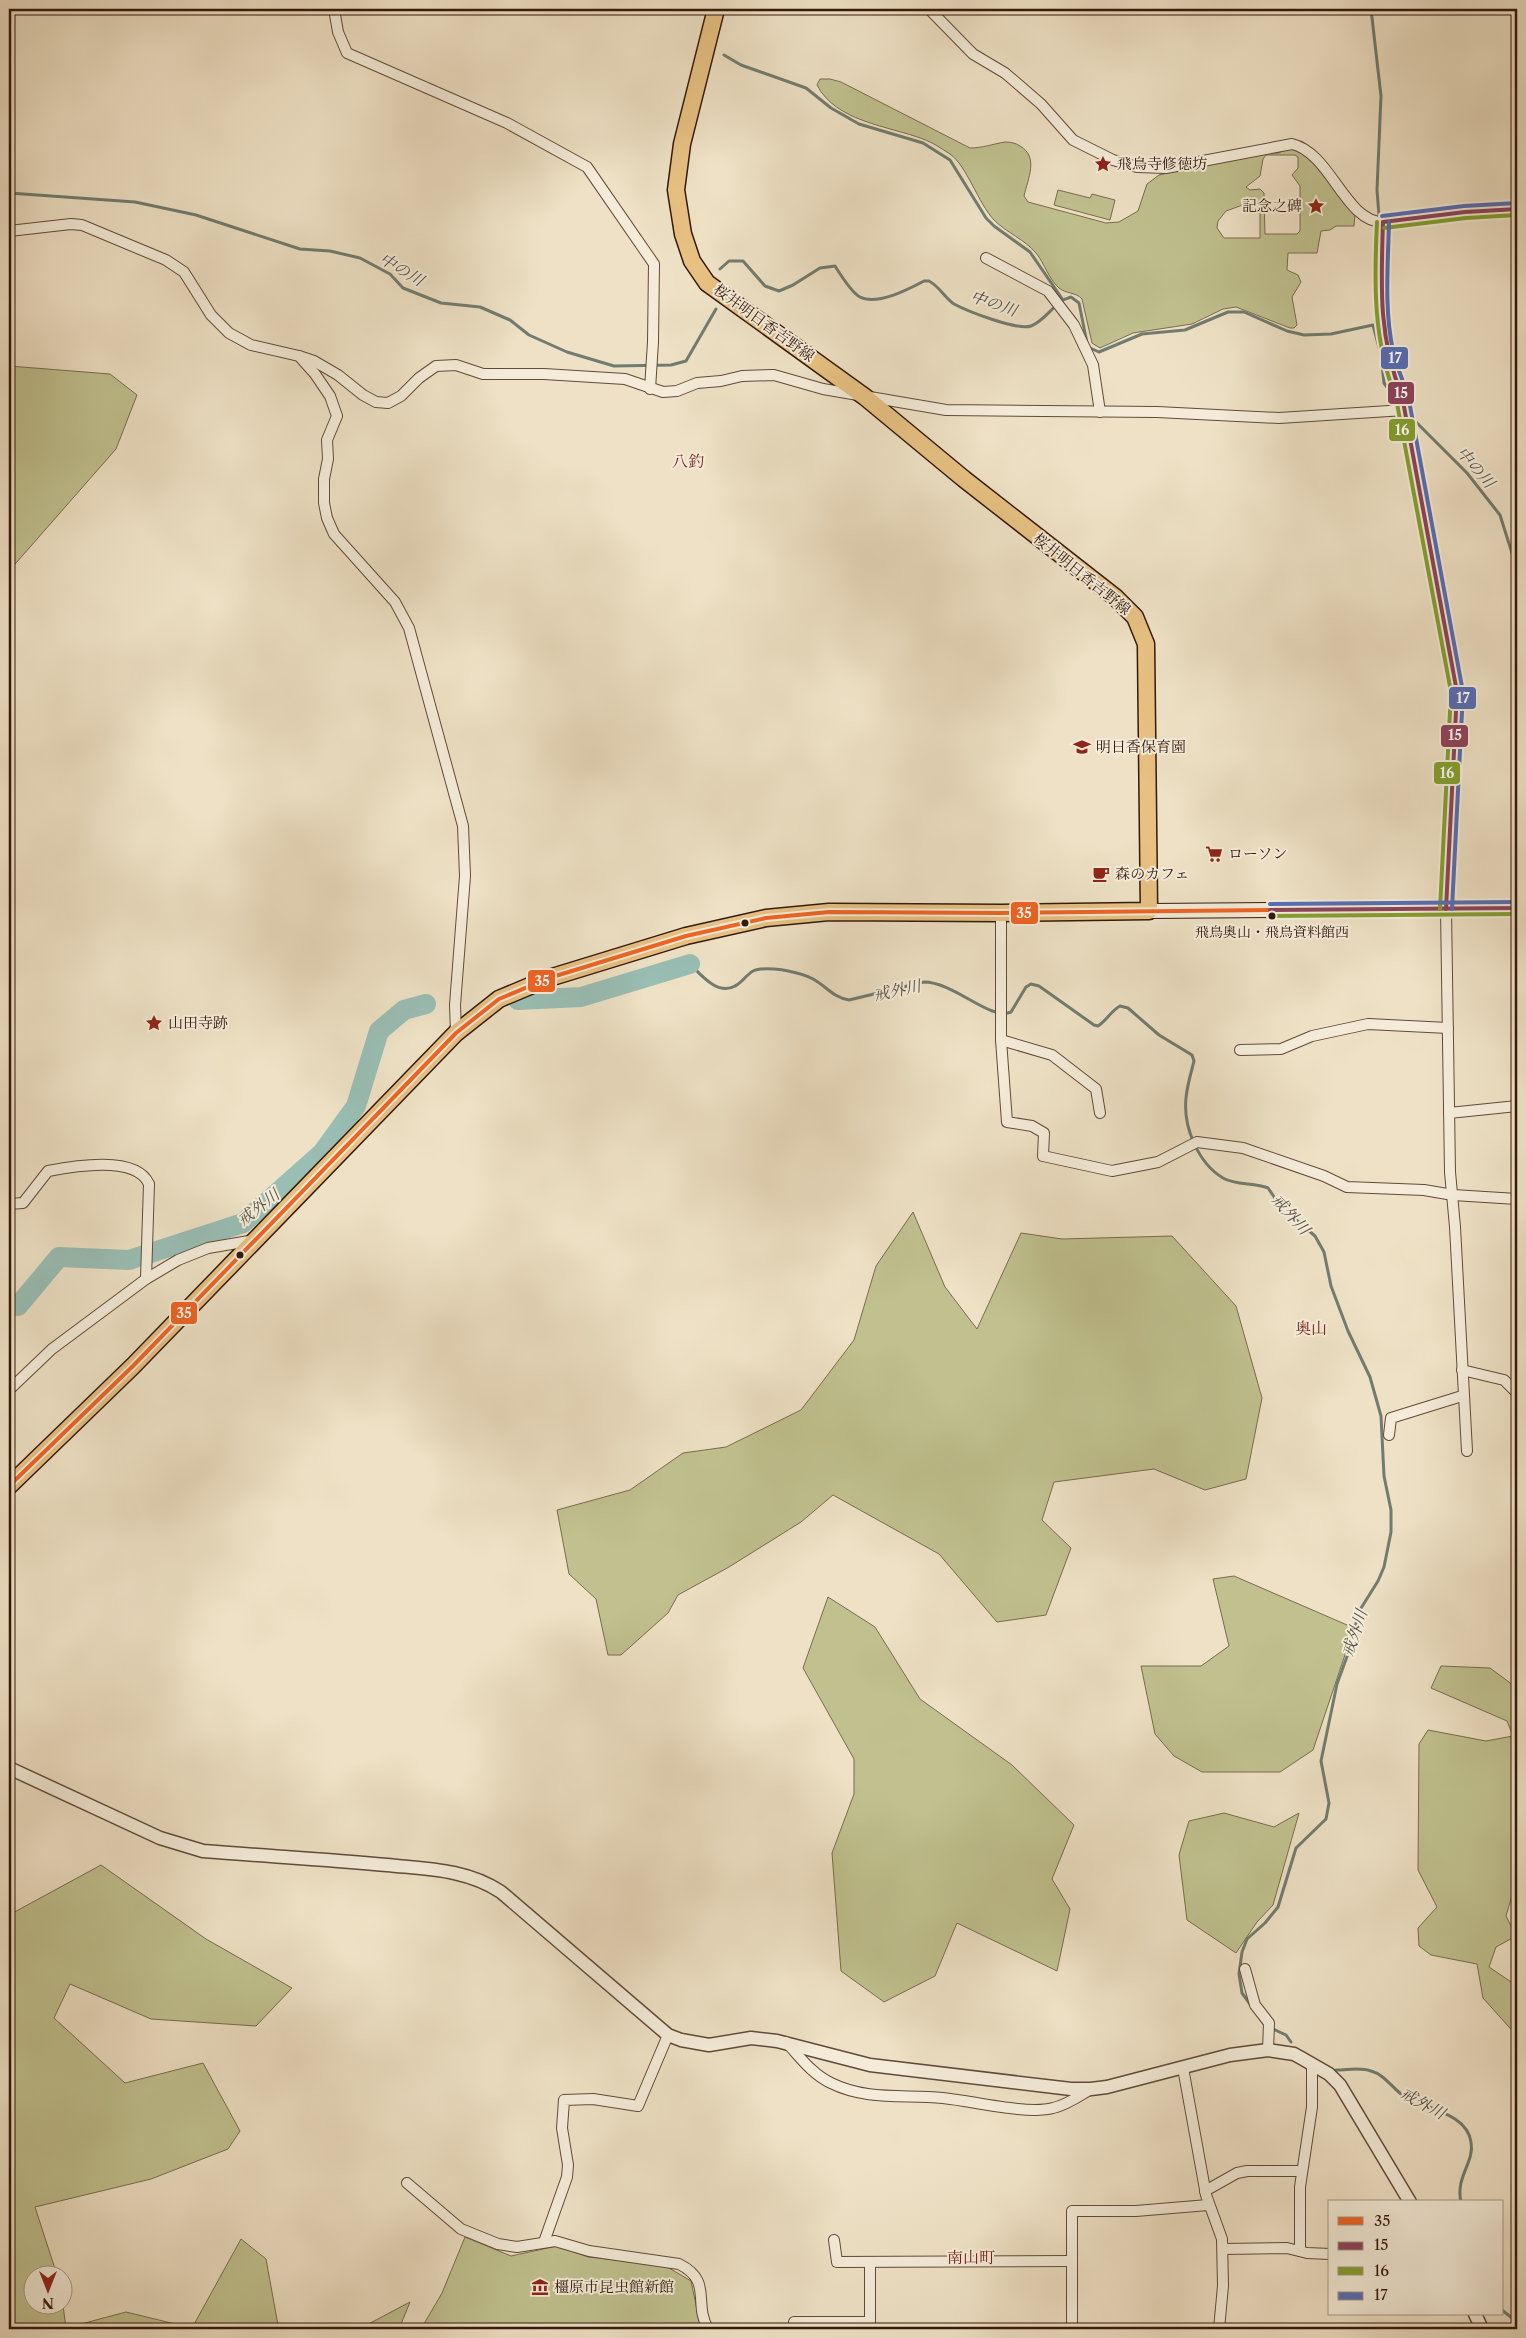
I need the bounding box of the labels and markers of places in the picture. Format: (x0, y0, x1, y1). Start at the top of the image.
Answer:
place icon: 飛鳥寺修徳坊 (1093, 154, 1113, 174)
place label: 飛鳥寺修徳坊 (1117, 154, 1207, 173)
place label: 記念之碑 (1242, 196, 1302, 215)
place icon: 記念之碑 (1306, 196, 1326, 216)
school or university icon: 明日香保育園 (1072, 737, 1092, 757)
place label: 明日香保育園 (1096, 737, 1186, 756)
supermarket icon: ローソン (1204, 844, 1224, 864)
place label: ローソン (1228, 844, 1287, 863)
cafe icon: 森のカフェ (1091, 864, 1111, 884)
place label: 森のカフェ (1115, 864, 1189, 883)
marker: 飛鳥奥山・飛鳥資料館西 (1267, 911, 1277, 921)
unlabelled marker (740, 918, 750, 928)
place label: 飛鳥奥山・飛鳥資料館西 (1195, 923, 1349, 941)
place icon: 山田寺跡 (144, 1013, 164, 1033)
place label: 山田寺跡 (168, 1013, 228, 1032)
unlabelled marker (235, 1250, 245, 1260)
museum icon: 橿原市昆虫館新館 (530, 2277, 550, 2297)
place label: 橿原市昆虫館新館 (554, 2277, 674, 2296)

